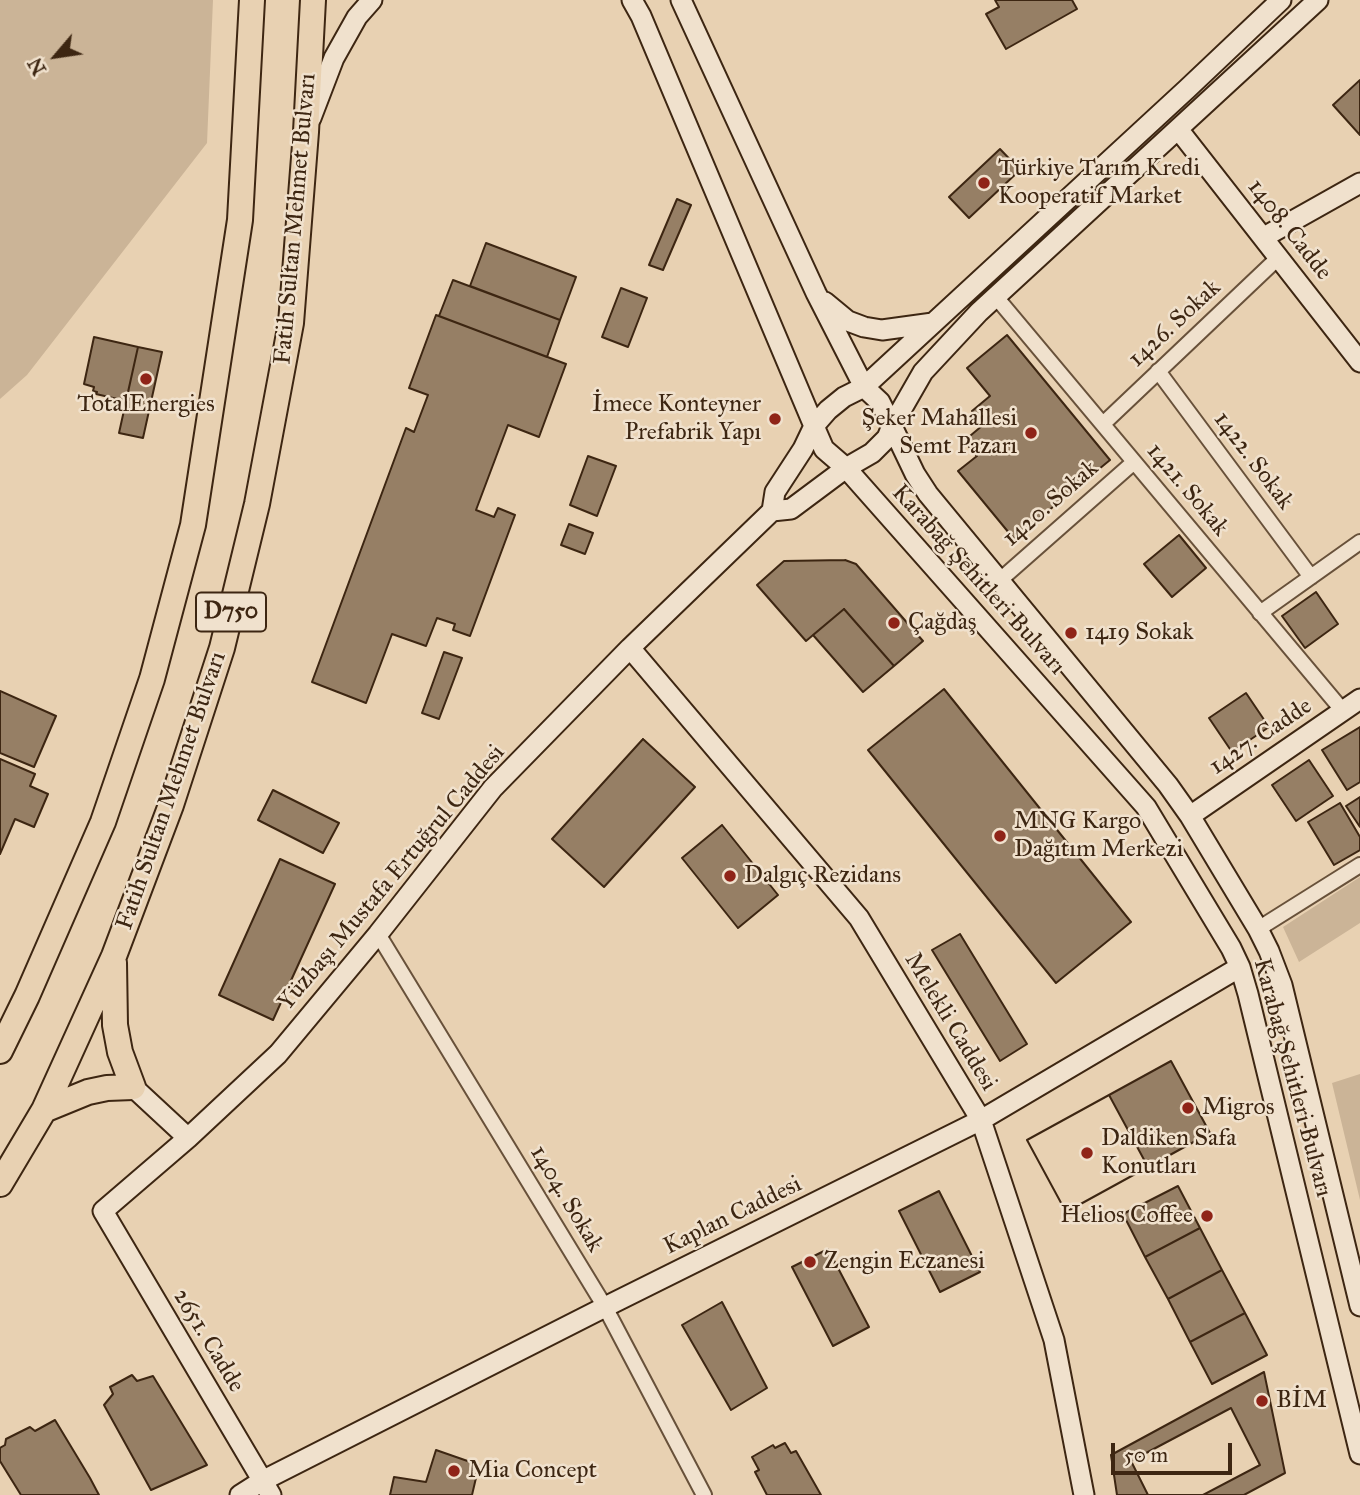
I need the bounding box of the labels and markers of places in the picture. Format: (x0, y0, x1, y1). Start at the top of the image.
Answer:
place label: Türkiye Tarım Kredi Kooperatif Market (998, 155, 1200, 211)
marker: Türkiye Tarım Kredi Kooperatif Market (976, 175, 992, 191)
marker: TotalEnergies (138, 371, 154, 387)
place label: TotalEnergies (77, 391, 215, 419)
place label: İmece Konteyner Prefabrik Yapı (592, 391, 761, 447)
place label: Şeker Mahallesi Semt Pazarı (862, 405, 1017, 461)
marker: İmece Konteyner Prefabrik Yapı (767, 411, 783, 427)
marker: Şeker Mahallesi Semt Pazarı (1023, 425, 1039, 441)
place label: Çağdaş (908, 609, 977, 637)
marker: Çağdaş (886, 615, 902, 631)
place label: 1419 Sokak (1085, 619, 1194, 647)
marker: 1419 Sokak (1063, 625, 1079, 641)
place label: MNG Kargo Dağıtım Merkezi (1014, 808, 1183, 864)
marker: MNG Kargo Dağıtım Merkezi (992, 828, 1008, 844)
place label: Dalgıç Rezidans (744, 862, 901, 890)
marker: Dalgıç Rezidans (722, 868, 738, 884)
place label: Migros (1202, 1094, 1274, 1122)
marker: Migros (1180, 1100, 1196, 1116)
place label: Daldiken Safa Konutları (1101, 1125, 1236, 1181)
marker: Daldiken Safa Konutları (1079, 1145, 1095, 1161)
place label: Helios Coffee (1060, 1202, 1193, 1230)
marker: Helios Coffee (1199, 1208, 1215, 1224)
place label: Zengin Eczanesi (824, 1248, 985, 1276)
marker: Zengin Eczanesi (802, 1254, 818, 1270)
place label: BİM (1276, 1387, 1327, 1415)
marker: BİM (1254, 1393, 1270, 1409)
place label: Mia Concept (468, 1457, 597, 1485)
marker: Mia Concept (446, 1463, 462, 1479)

